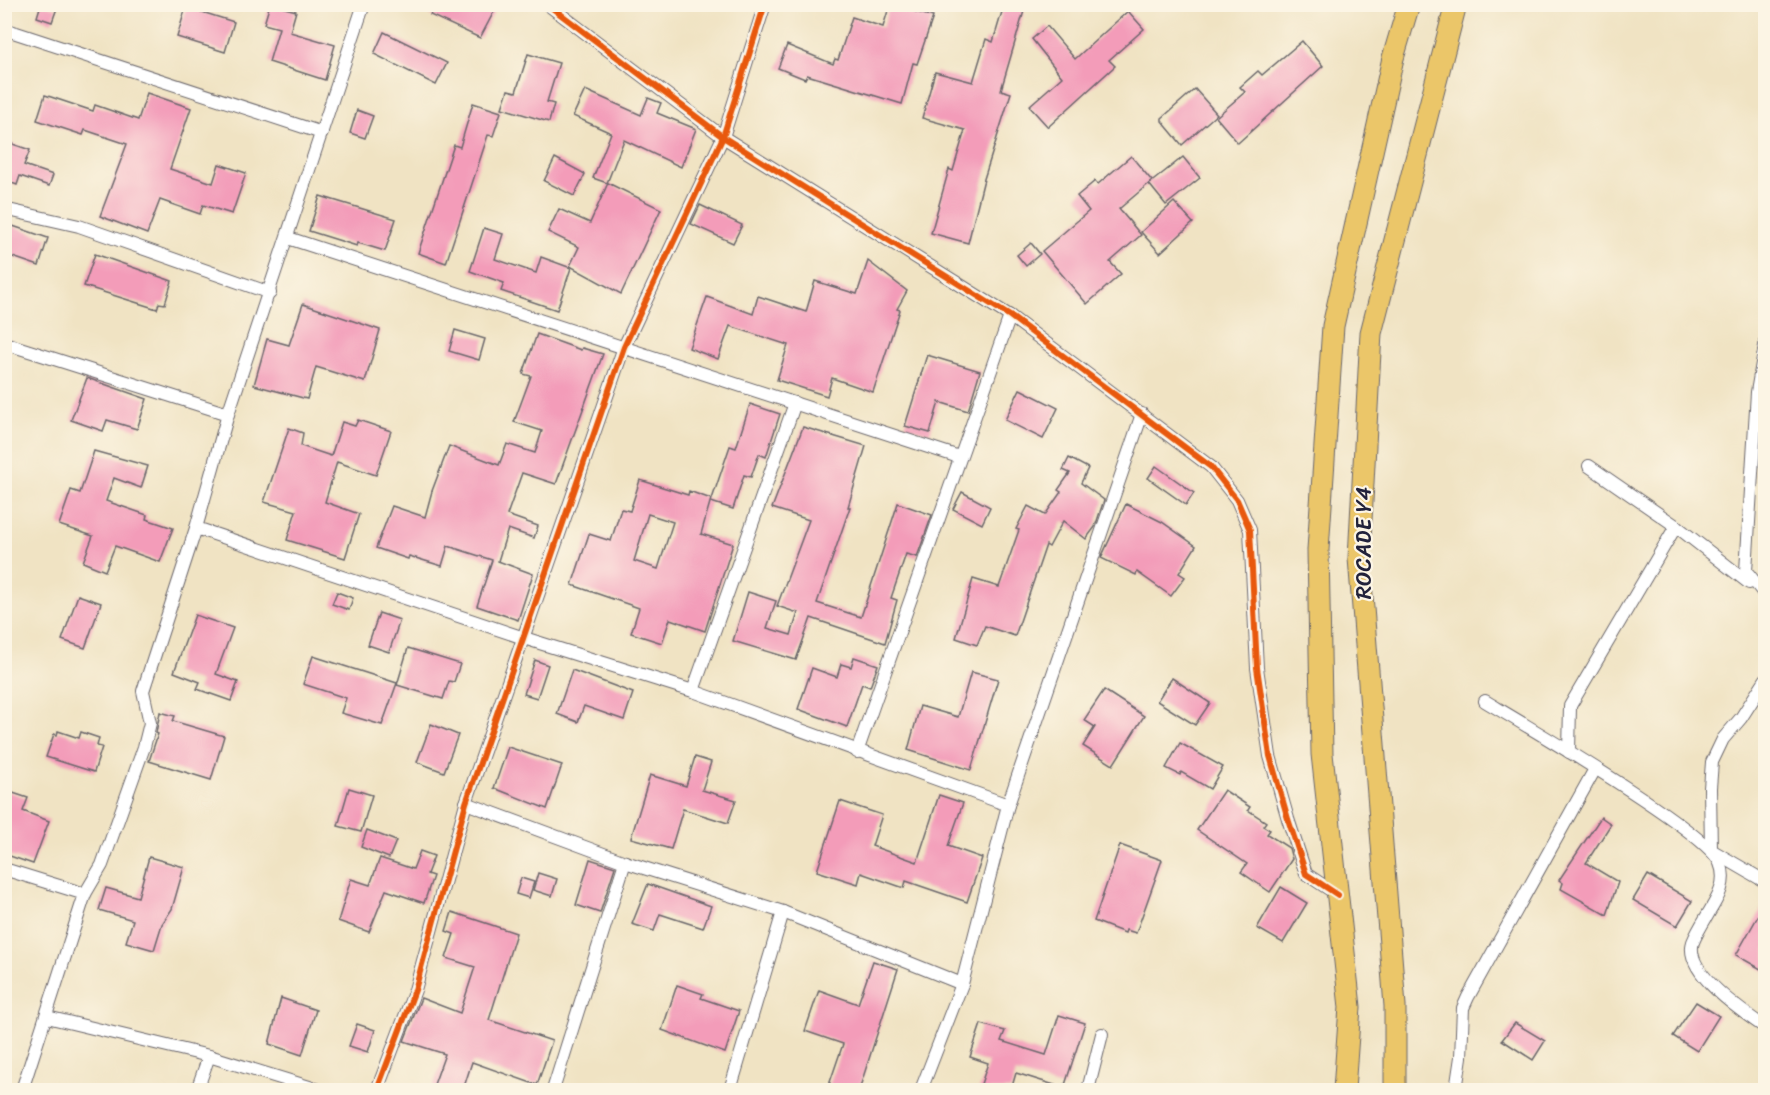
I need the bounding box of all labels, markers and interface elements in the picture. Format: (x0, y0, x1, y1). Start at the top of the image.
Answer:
street label: ROCADE Y4 (1344, 486, 1383, 599)

